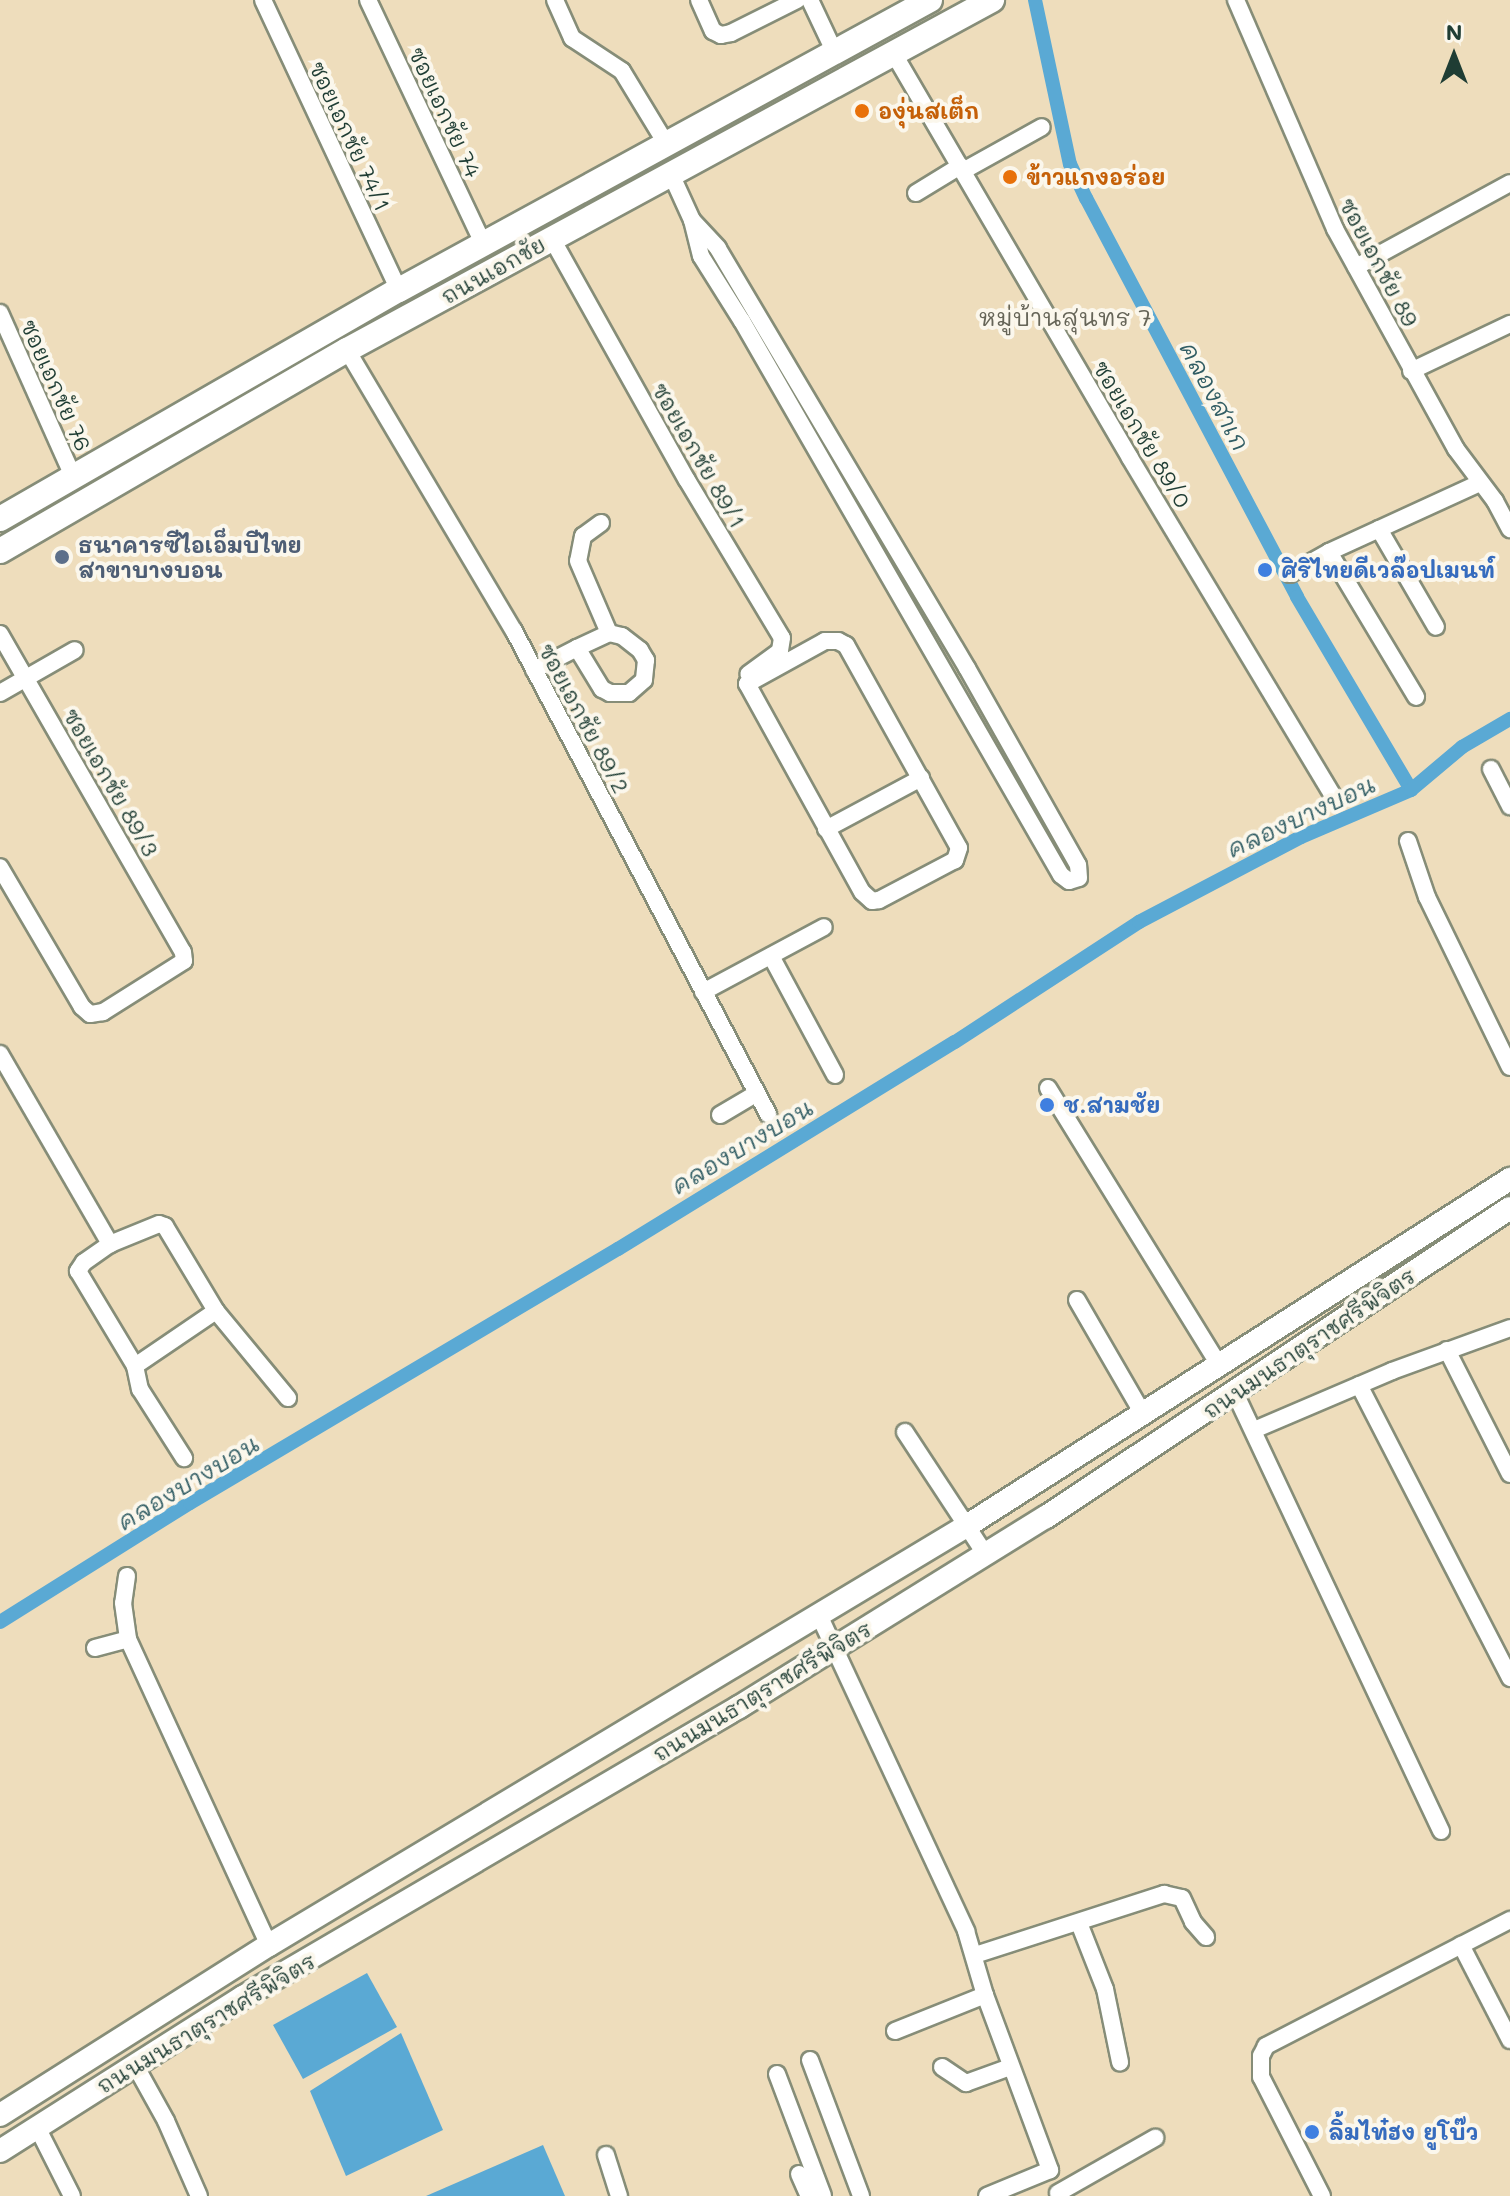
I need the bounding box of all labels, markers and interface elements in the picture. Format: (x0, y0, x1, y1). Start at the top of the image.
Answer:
north arrow (1414, 16, 1494, 96)
text: N (1446, 17, 1462, 46)
street label: ซอยเอกชัย 74 (403, 43, 487, 181)
street label: ซอยเอกชัย 74/1 (304, 57, 396, 215)
place label: องุ่นสเต็ก (878, 98, 979, 124)
marker: องุ่นสเต็ก (853, 102, 871, 120)
place label: ข้าวแกงอร่อย (1026, 164, 1165, 190)
marker: ข้าวแกงอร่อย (1001, 168, 1019, 186)
street label: ซอยเอกชัย 89 (1334, 193, 1424, 331)
street label: ถนนเอกชัย (436, 231, 550, 309)
district label: หมู่บ้านสุนทร 7 (978, 303, 1152, 331)
street label: ซอยเอกชัย 76 (15, 315, 97, 455)
water label: คลองสาเก (1174, 337, 1256, 455)
street label: ซอยเอกชัย 89/0 (1088, 356, 1196, 512)
street label: ซอยเอกชัย 89/1 (647, 378, 751, 532)
place label: ธนาคารซีไอเอ็มบีไทย สาขาบางบอน (78, 531, 302, 582)
marker: ธนาคารซีไอเอ็มบีไทย สาขาบางบอน (53, 548, 71, 566)
place label: ศิริไทยดีเวล๊อปเมนท์ (1281, 557, 1495, 583)
marker: ศิริไทยดีเวล๊อปเมนท์ (1256, 561, 1274, 579)
street label: ซอยเอกชัย 89/2 (533, 639, 635, 797)
street label: ซอยเอกชัย 89/3 (58, 703, 164, 861)
water label: คลองบางบอน (1222, 769, 1380, 863)
water label: คลองบางบอน (666, 1092, 818, 1200)
place label: ช.สามชัย (1063, 1092, 1160, 1118)
marker: ช.สามชัย (1038, 1096, 1056, 1114)
street label: ถนนมนธาตุราชศรีพิจิตร (1198, 1262, 1420, 1424)
water label: คลองบางบอน (112, 1428, 264, 1536)
street label: ถนนมนธาตุราชศรีพิจิตร (648, 1615, 876, 1767)
street label: ถนนมนธาตุราชศรีพิจิตร (92, 1947, 320, 2099)
place label: ลิ้มไท๋ฮง ยูโบ๊ว (1328, 2119, 1478, 2145)
marker: ลิ้มไท๋ฮง ยูโบ๊ว (1303, 2123, 1321, 2141)

